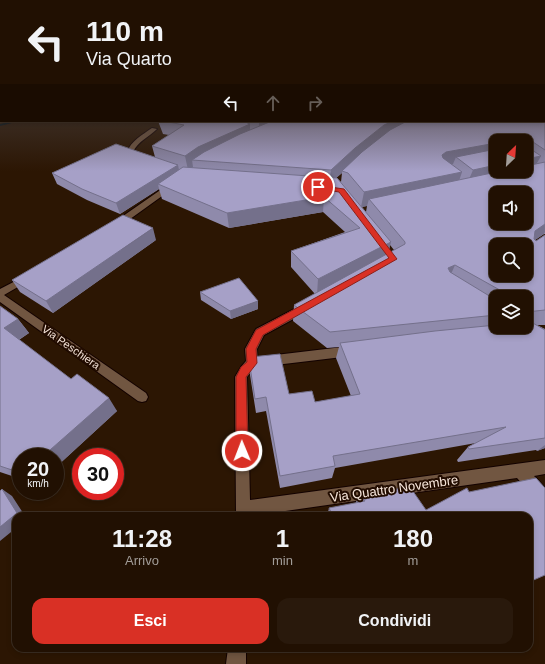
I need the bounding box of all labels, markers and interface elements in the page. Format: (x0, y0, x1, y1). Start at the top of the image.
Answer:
icon: left (20, 16, 72, 68)
text: 110 m (86, 16, 164, 47)
text: Via Quarto (86, 49, 172, 69)
icon: left (220, 92, 242, 114)
icon: ahead (262, 92, 284, 114)
icon: right (304, 92, 326, 114)
north arrow (489, 134, 533, 178)
map controls (489, 134, 533, 334)
pin (301, 170, 335, 204)
icon: arrive (307, 176, 329, 198)
button: sound (489, 186, 533, 230)
button: search (489, 238, 533, 282)
button: layers (489, 290, 533, 334)
street label: Via Peschiera (40, 323, 103, 372)
position arrow (221, 430, 263, 472)
speed limit sign: 30 (72, 448, 124, 500)
text: 20 (27, 458, 49, 480)
street label: Via Quattro Novembre (329, 472, 459, 505)
text: km/h (27, 478, 49, 489)
text: 11:28 (112, 525, 172, 552)
text: 1 (276, 525, 289, 552)
text: 180 (393, 525, 433, 552)
text: Arrivo (125, 553, 159, 568)
text: min (272, 553, 293, 568)
text: m (408, 553, 418, 568)
button: Esci (32, 598, 269, 644)
button: Condividi (277, 598, 513, 644)

